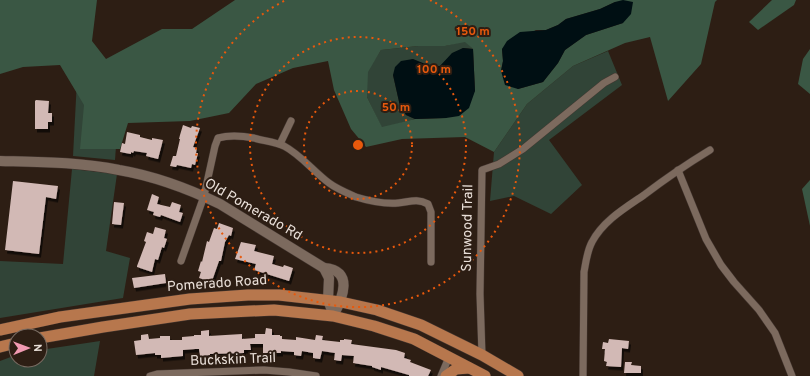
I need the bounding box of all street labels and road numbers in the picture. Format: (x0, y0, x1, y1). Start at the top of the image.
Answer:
street label: Old Pomerado Rd (201, 175, 305, 245)
street label: Sunwood Trail (459, 184, 477, 272)
street label: Pomerado Road (166, 272, 268, 296)
street label: Buckskin Trail (190, 350, 276, 370)

